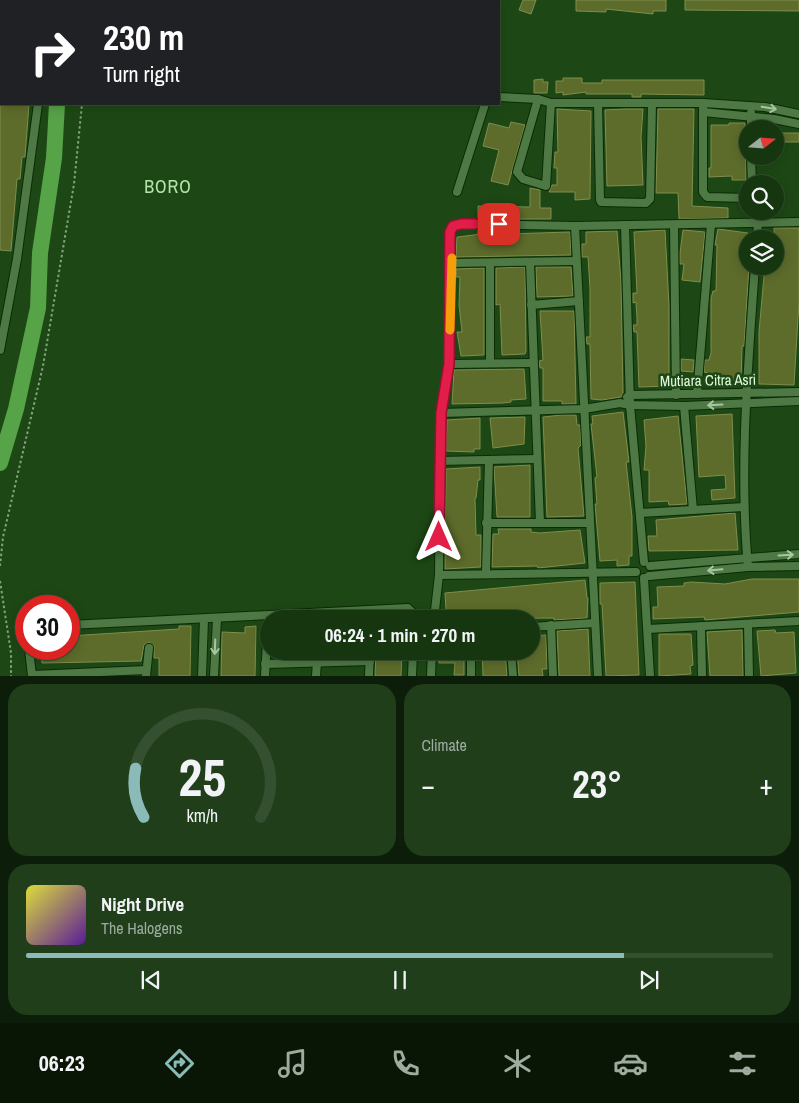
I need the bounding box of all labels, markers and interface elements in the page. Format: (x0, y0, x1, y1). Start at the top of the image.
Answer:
text: 230 m (103, 14, 184, 61)
icon: right (20, 20, 85, 85)
text: Turn right (103, 59, 180, 89)
one-way arrow (760, 104, 776, 114)
north arrow (739, 120, 784, 165)
map controls (739, 120, 784, 275)
district label: BORO (144, 174, 192, 199)
button: search (739, 175, 784, 220)
pin (478, 203, 520, 245)
icon: arrive (485, 210, 513, 238)
button: layers (739, 230, 784, 275)
street label: Mutiara Citra Asri (660, 369, 756, 391)
one-way arrow (708, 400, 724, 409)
position arrow (412, 510, 464, 562)
one-way arrow (778, 550, 794, 559)
one-way arrow (708, 565, 724, 575)
speed limit sign: 30 (15, 595, 80, 660)
text: 06:24 · 1 min · 270 m (325, 622, 475, 648)
one-way arrow (211, 639, 220, 655)
text: Climate (422, 734, 467, 756)
text: 25 (178, 742, 225, 812)
text: 23° (572, 759, 622, 810)
text: − (422, 766, 435, 804)
text: + (760, 766, 773, 804)
text: km/h (186, 804, 218, 828)
text: Night Drive (101, 891, 184, 917)
text: The Halogens (101, 917, 183, 939)
icon: previous (137, 966, 165, 994)
icon: pause (386, 966, 414, 994)
icon: next (635, 966, 663, 994)
icon: directions (162, 1046, 197, 1081)
icon: music (275, 1046, 310, 1081)
icon: phone (388, 1046, 423, 1081)
icon: climate (500, 1046, 535, 1081)
icon: car (613, 1046, 648, 1081)
icon: filters (725, 1046, 760, 1081)
text: 06:23 (39, 1048, 85, 1078)

